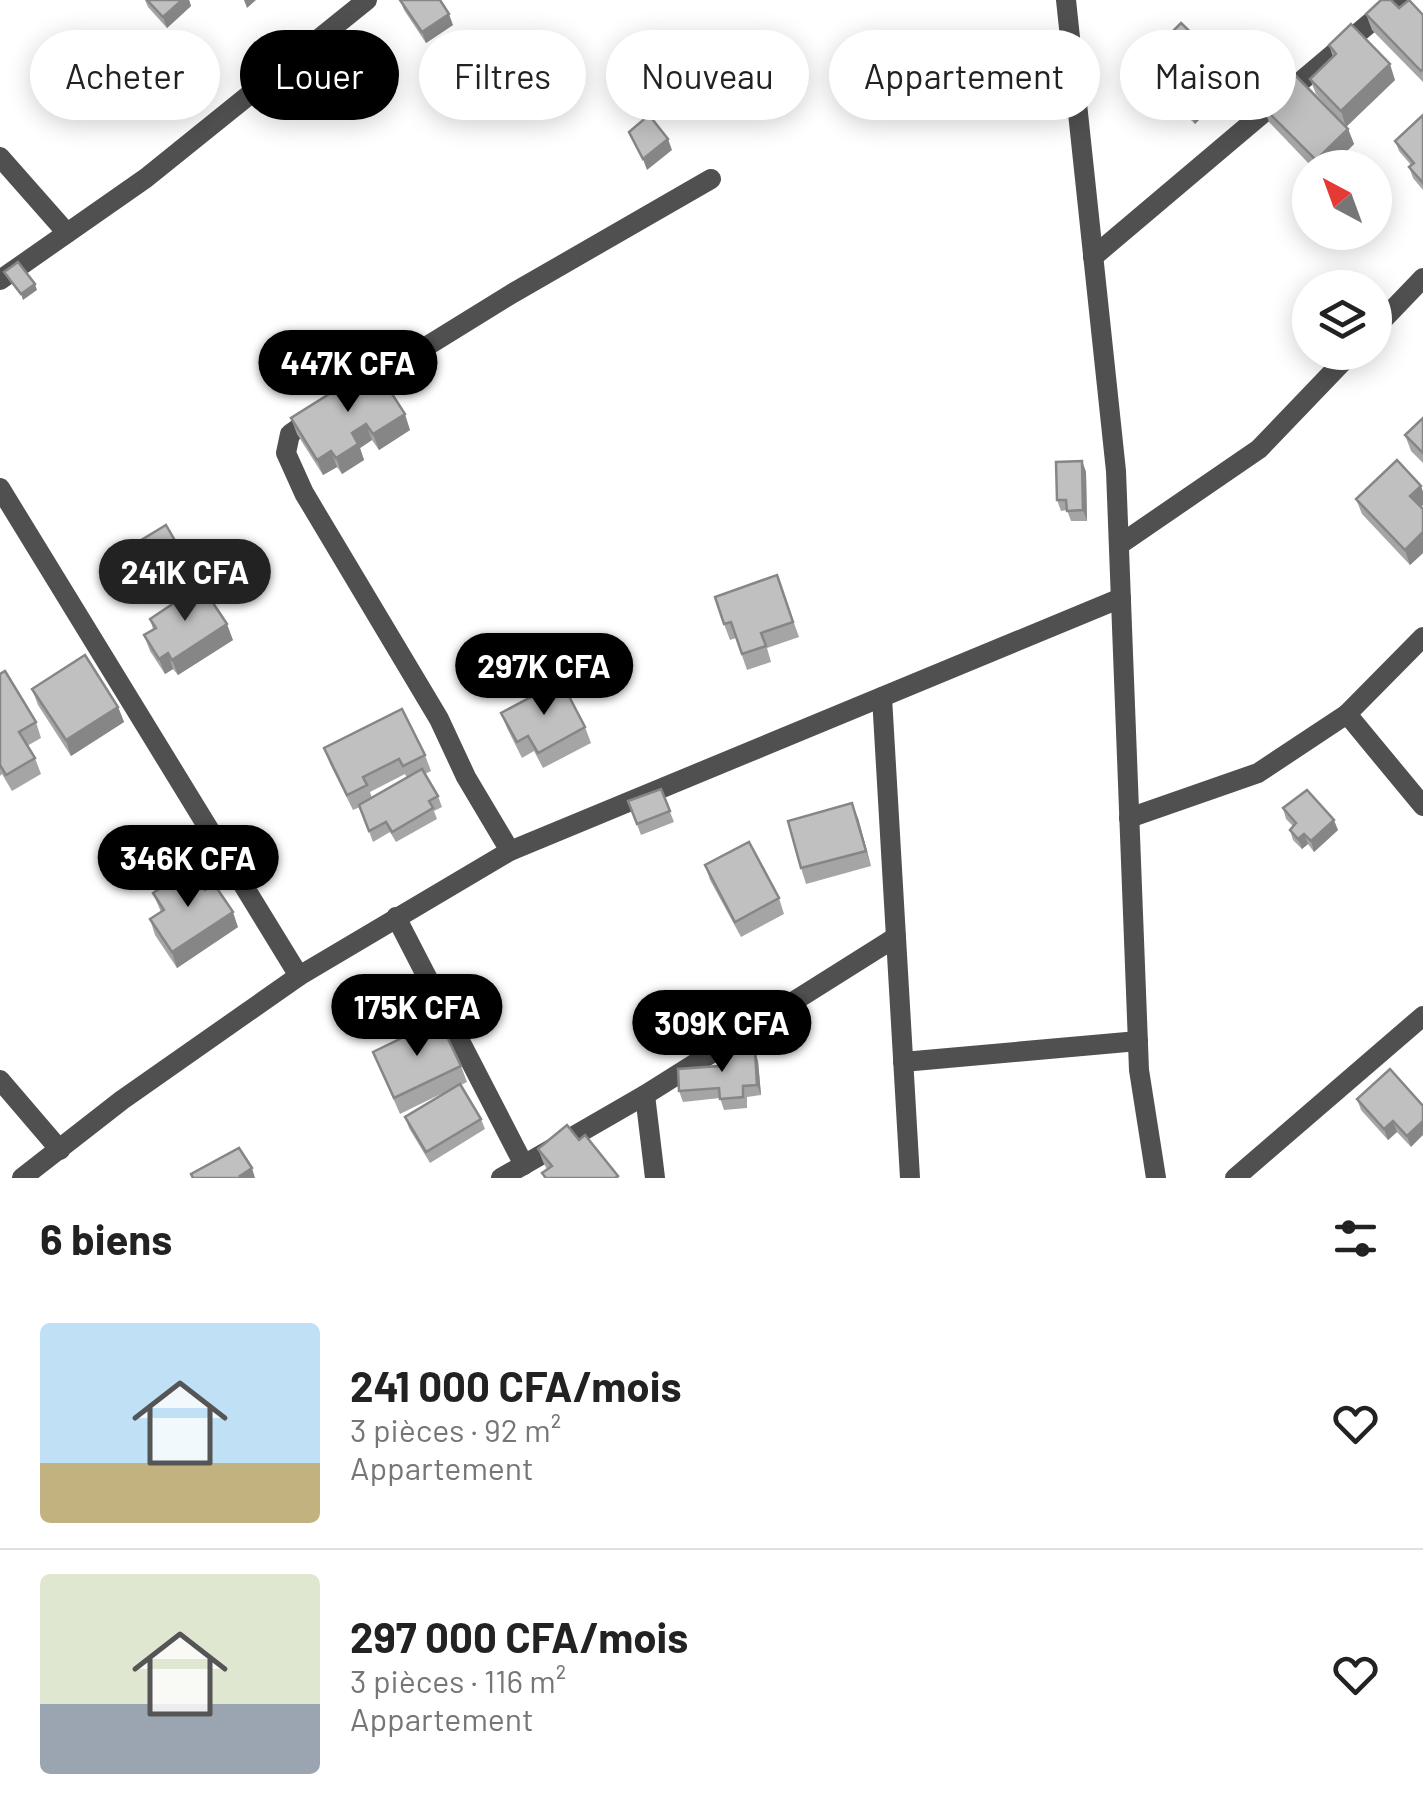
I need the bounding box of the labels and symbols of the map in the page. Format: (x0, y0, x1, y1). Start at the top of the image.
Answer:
north arrow (1292, 150, 1392, 250)
pin: 447K CFA (245, 330, 451, 415)
pin: 241K CFA (82, 539, 288, 624)
pin: 297K CFA (441, 633, 647, 718)
pin: 346K CFA (85, 825, 291, 910)
pin: 175K CFA (314, 974, 520, 1059)
pin: 309K CFA (619, 990, 825, 1075)

